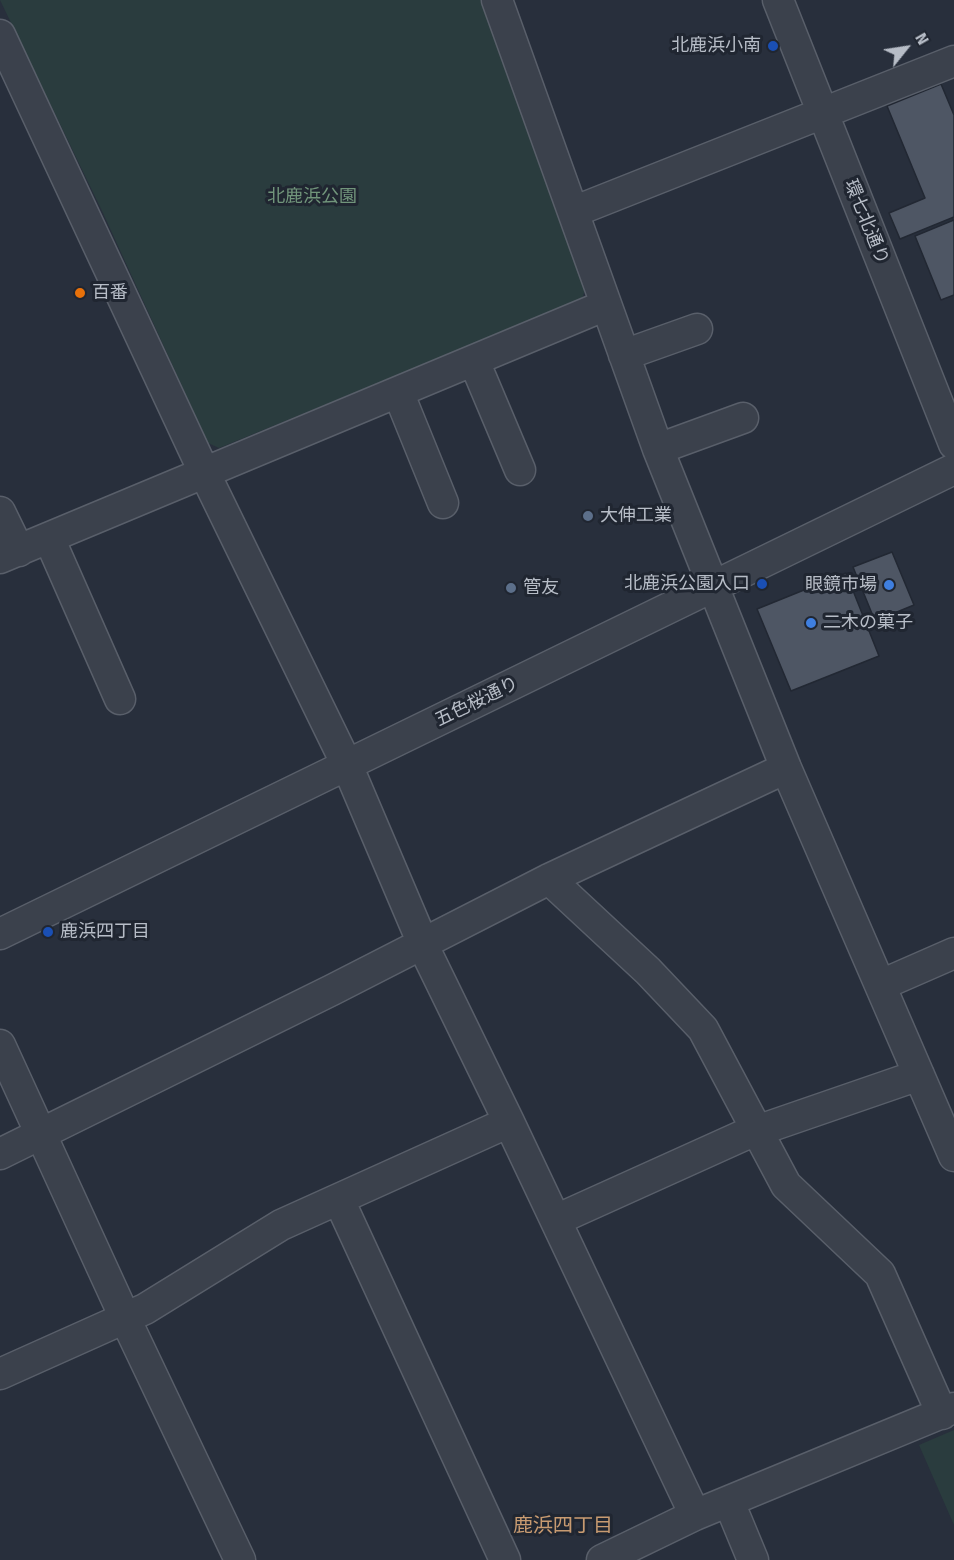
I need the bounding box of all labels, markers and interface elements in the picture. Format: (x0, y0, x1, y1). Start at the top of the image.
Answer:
north arrow (876, 18, 936, 78)
text: N (911, 29, 933, 48)
place label: 北鹿浜小南 (671, 35, 761, 57)
marker: 北鹿浜小南 (766, 39, 780, 53)
street label: 環七北通り (839, 176, 893, 268)
park label: 北鹿浜公園 (267, 186, 357, 208)
place label: 百番 (92, 282, 128, 304)
marker: 百番 (73, 286, 87, 300)
place label: 大伸工業 (600, 505, 672, 527)
marker: 大伸工業 (581, 509, 595, 523)
place label: 北鹿浜公園入口 (624, 573, 750, 595)
place label: 眼鏡市場 (805, 574, 877, 596)
place label: 管友 (523, 577, 559, 599)
marker: 北鹿浜公園入口 (755, 577, 769, 591)
marker: 眼鏡市場 (882, 578, 896, 592)
marker: 管友 (504, 581, 518, 595)
place label: 二木の菓子 (823, 612, 913, 634)
marker: 二木の菓子 (804, 616, 818, 630)
street label: 五色桜通り (432, 673, 522, 731)
place label: 鹿浜四丁目 (60, 921, 150, 943)
marker: 鹿浜四丁目 (41, 925, 55, 939)
district label: 鹿浜四丁目 (513, 1514, 613, 1538)

